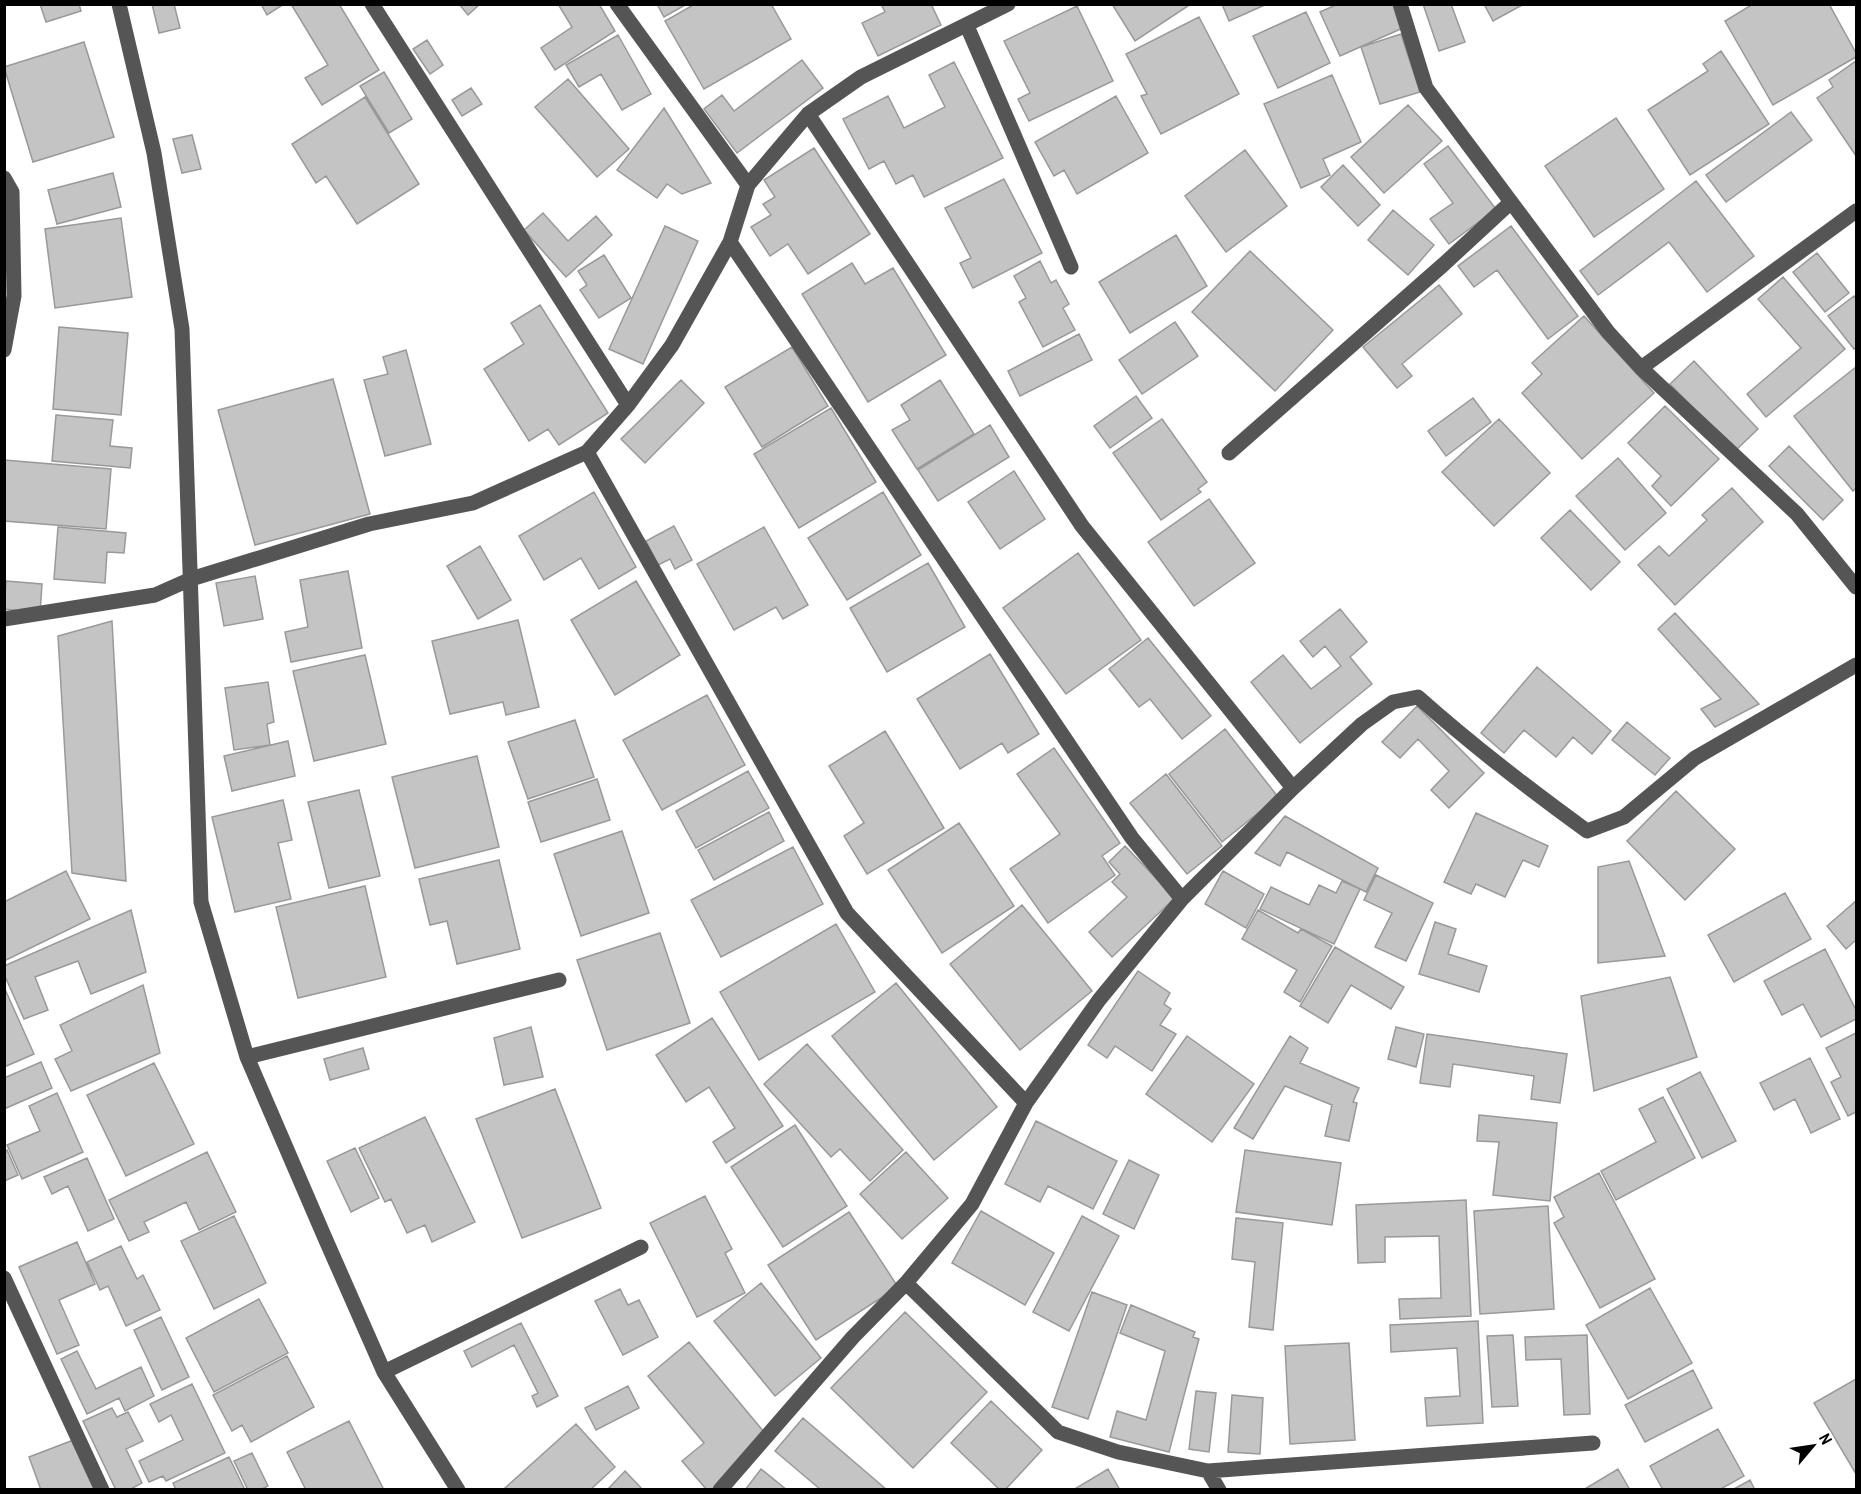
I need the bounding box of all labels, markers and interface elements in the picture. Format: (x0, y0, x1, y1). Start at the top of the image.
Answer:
north arrow (1783, 1416, 1843, 1476)
text: N (1814, 1429, 1838, 1448)

